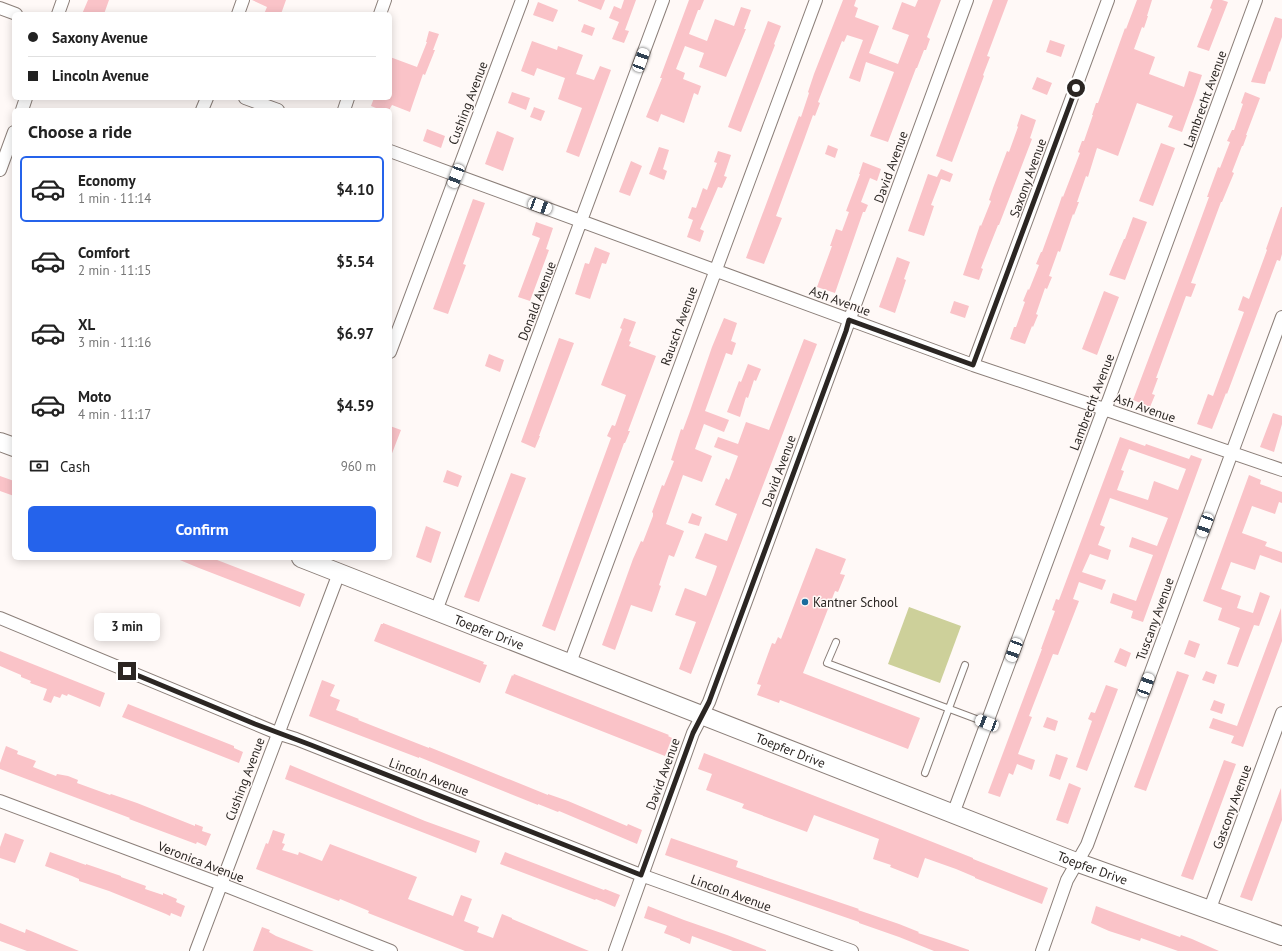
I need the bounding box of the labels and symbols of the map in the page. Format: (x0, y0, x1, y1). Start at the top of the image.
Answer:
car (631, 47, 651, 73)
street label: Lambrecht Avenue (1180, 48, 1230, 150)
street label: Cushing Avenue (444, 59, 492, 147)
route start (1067, 79, 1085, 97)
street label: David Avenue (870, 129, 912, 205)
street label: Saxony Avenue (1006, 136, 1050, 220)
car (446, 163, 466, 189)
car (527, 196, 553, 216)
street label: Donald Avenue (514, 259, 560, 343)
street label: Ash Avenue (807, 282, 873, 320)
street label: Rausch Avenue (657, 284, 701, 368)
street label: Lambrecht Avenue (1066, 351, 1118, 453)
street label: Ash Avenue (1112, 390, 1178, 426)
street label: David Avenue (758, 433, 800, 509)
car (1195, 512, 1215, 538)
street label: Tuscany Avenue (1132, 575, 1178, 663)
place label: Kantner School (813, 594, 898, 611)
marker: Kantner School (800, 597, 810, 607)
street label: Toepfer Drive (452, 610, 526, 653)
callout: 3 min (94, 613, 160, 641)
car (1004, 637, 1024, 663)
route end (118, 662, 136, 680)
car (1136, 672, 1156, 698)
car (974, 713, 1000, 733)
street label: Toepfer Drive (753, 729, 828, 771)
street label: Cushing Avenue (221, 735, 269, 823)
street label: David Avenue (642, 736, 684, 812)
street label: Lincoln Avenue (387, 754, 471, 800)
street label: Gascony Avenue (1209, 762, 1255, 852)
street label: Veronica Avenue (154, 837, 247, 886)
street label: Toepfer Drive (1055, 847, 1130, 888)
street label: Lincoln Avenue (688, 871, 774, 915)

